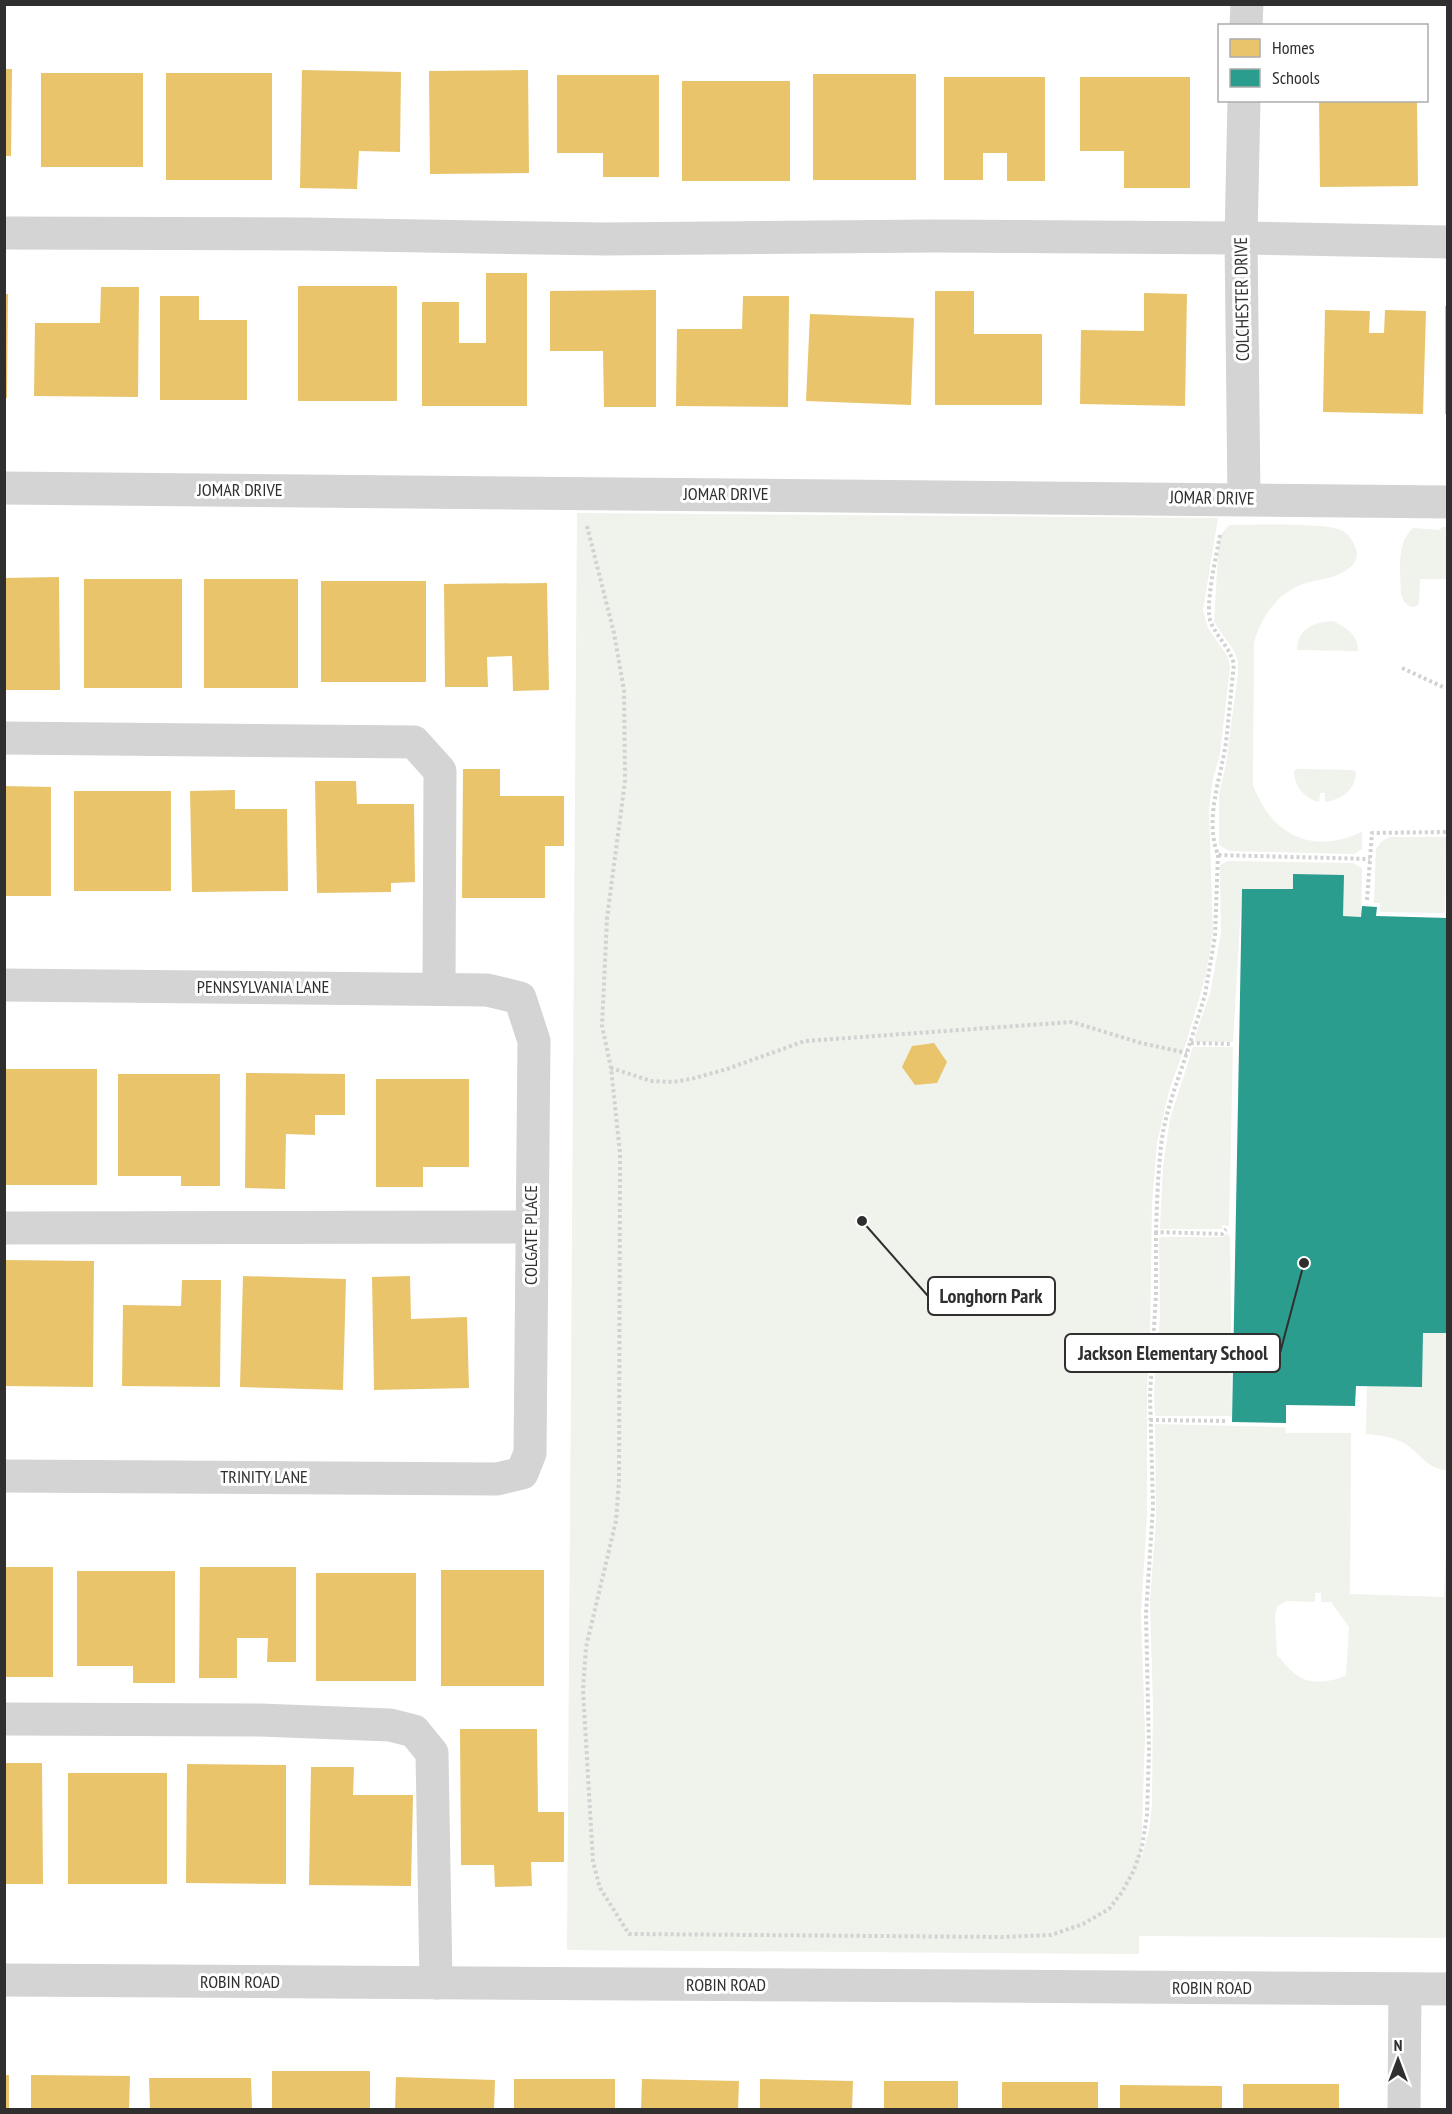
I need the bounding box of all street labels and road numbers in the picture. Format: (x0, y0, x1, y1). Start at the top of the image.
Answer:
street label: COLCHESTER DRIVE (1229, 237, 1254, 361)
street label: JOMAR DRIVE (197, 478, 283, 501)
street label: JOMAR DRIVE (683, 482, 769, 505)
street label: JOMAR DRIVE (1168, 485, 1255, 510)
street label: PENNSYLVANIA LANE (197, 975, 329, 998)
street label: COLGATE PLACE (519, 1185, 542, 1285)
street label: TRINITY LANE (220, 1465, 308, 1488)
street label: ROBIN ROAD (200, 1970, 280, 1993)
street label: ROBIN ROAD (686, 1973, 766, 1996)
street label: ROBIN ROAD (1172, 1976, 1252, 1999)

